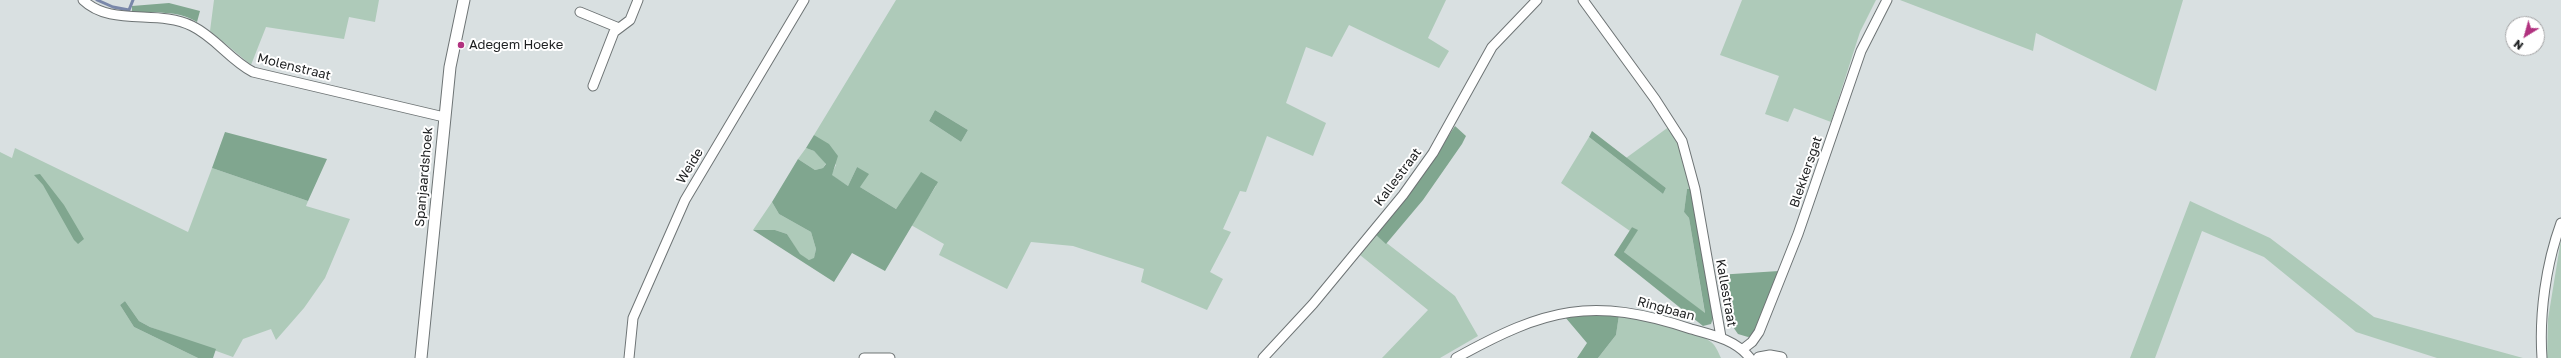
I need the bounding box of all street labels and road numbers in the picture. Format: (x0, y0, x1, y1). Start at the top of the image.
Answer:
street label: Molenstraat (256, 50, 332, 84)
street label: Spanjaardshoek (412, 126, 436, 228)
street label: Blekkersgat (1786, 134, 1826, 210)
street label: Weide (673, 145, 707, 187)
street label: Kallestraat (1371, 145, 1425, 209)
street label: Kallestraat (1712, 258, 1740, 328)
street label: Ringbaan (1635, 294, 1697, 324)

